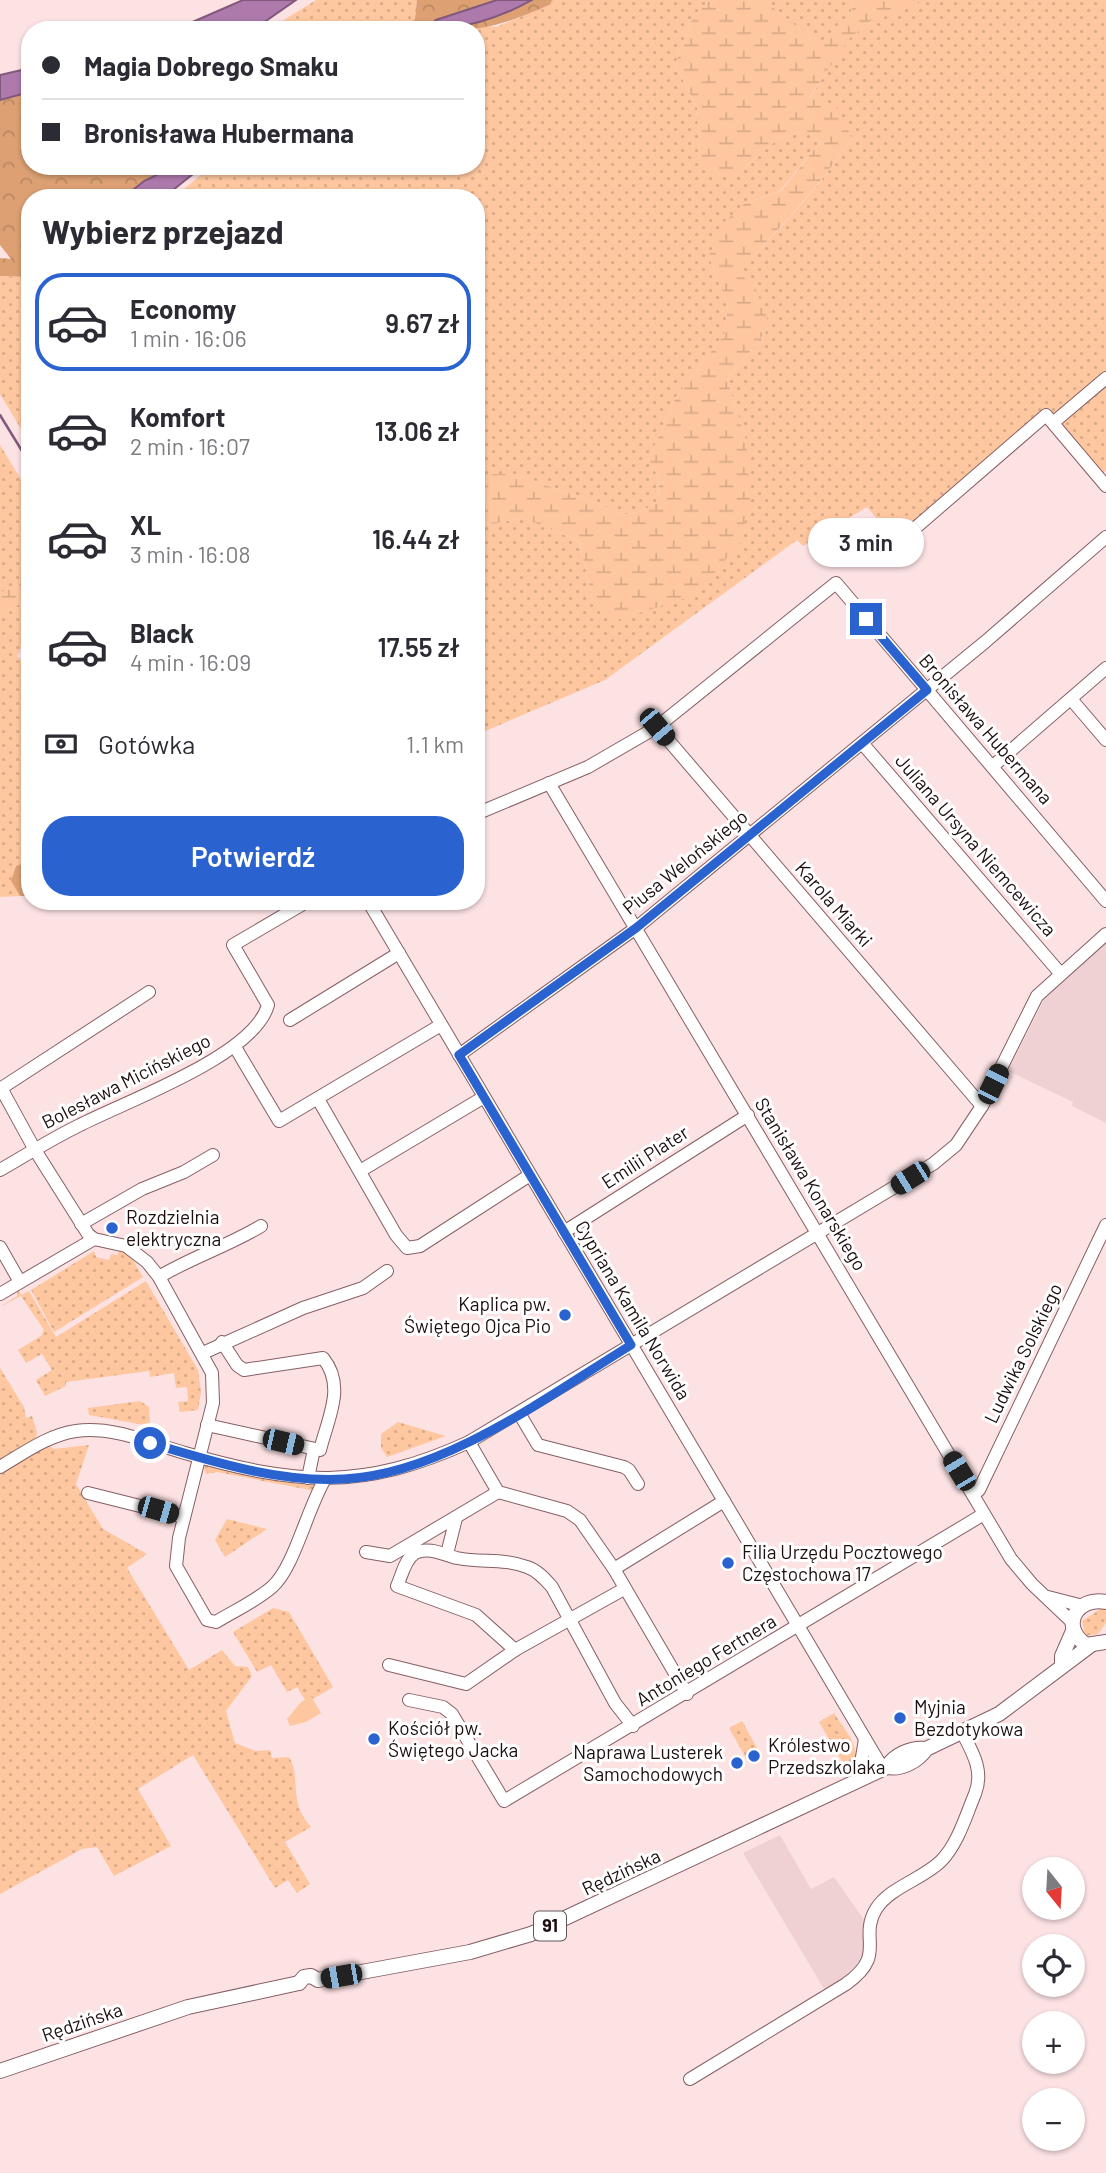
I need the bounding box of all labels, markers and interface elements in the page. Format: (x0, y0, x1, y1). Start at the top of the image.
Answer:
text: Magia Dobrego Smaku (84, 50, 339, 81)
text: Bronisława Hubermana (84, 117, 354, 148)
text: Wybierz przejazd (42, 212, 284, 250)
icon: car (46, 291, 109, 354)
text: Economy (130, 293, 236, 324)
text: 9.67 zł (385, 307, 460, 338)
text: 1 min · 16:06 (130, 324, 247, 352)
icon: car (46, 399, 109, 462)
text: Komfort (130, 401, 225, 432)
text: 13.06 zł (375, 415, 460, 446)
text: 2 min · 16:07 (130, 432, 250, 460)
icon: car (46, 507, 109, 570)
text: XL (130, 509, 161, 540)
callout: 3 min (808, 518, 924, 566)
text: 16.44 zł (372, 523, 460, 554)
text: 3 min (839, 528, 893, 556)
text: 3 min · 16:08 (130, 540, 250, 568)
route end (850, 603, 882, 635)
icon: car (46, 615, 109, 678)
text: Black (130, 617, 194, 648)
text: 17.55 zł (378, 631, 460, 662)
text: 4 min · 16:09 (130, 648, 251, 676)
street label: Bronisława Hubermana (915, 649, 1058, 809)
car (636, 704, 679, 750)
icon: cash (42, 725, 80, 763)
text: Gotówka (98, 728, 195, 759)
text: 1.1 km (406, 730, 464, 758)
street label: Juliana Ursyna Niemcewicza (891, 749, 1062, 940)
street label: Piusa Welońskiego (618, 804, 752, 919)
button: Potwierdź (42, 816, 464, 896)
street label: Karola Miarki (791, 856, 878, 951)
street label: Bolesława Micińskiego (38, 1028, 214, 1133)
car (975, 1061, 1012, 1107)
street label: Stanisława Konarskiego (751, 1093, 872, 1274)
street label: Emilii Plater (597, 1120, 693, 1193)
car (887, 1158, 934, 1198)
place label: Rozdzielnia elektryczna (126, 1205, 221, 1250)
street label: Cypriana Kamila Norwida (571, 1216, 696, 1404)
marker: Rozdzielnia elektryczna (104, 1220, 120, 1236)
street label: Ludwika Solskiego (979, 1279, 1066, 1426)
place label: Kaplica pw. Świętego Ojca Pio (404, 1292, 551, 1337)
marker: Kaplica pw. Świętego Ojca Pio (557, 1307, 573, 1323)
route start (134, 1427, 166, 1459)
car (261, 1427, 306, 1457)
car (940, 1448, 979, 1494)
car (135, 1494, 182, 1526)
place label: Filia Urzędu Pocztowego Częstochowa 17 (742, 1540, 943, 1585)
marker: Filia Urzędu Pocztowego Częstochowa 17 (720, 1555, 736, 1571)
street label: Antoniego Fertnera (632, 1609, 780, 1710)
place label: Myjnia Bezdotykowa (914, 1695, 1023, 1740)
marker: Myjnia Bezdotykowa (892, 1710, 908, 1726)
place label: Kościół pw. Świętego Jacka (388, 1716, 518, 1761)
marker: Kościół pw. Świętego Jacka (366, 1731, 382, 1747)
place label: Królestwo Przedszkolaka (768, 1733, 885, 1778)
place label: Naprawa Lusterek Samochodowych (573, 1740, 723, 1785)
marker: Królestwo Przedszkolaka (746, 1748, 762, 1764)
marker: Naprawa Lusterek Samochodowych (729, 1755, 745, 1771)
street label: Rędzińska (578, 1843, 664, 1900)
north arrow (1022, 1857, 1085, 1920)
map controls (1022, 1857, 1085, 2151)
road number: 91 (534, 1912, 566, 1940)
button: locate (1022, 1934, 1085, 1997)
car (319, 1962, 364, 1990)
street label: Rędzińska (38, 1997, 125, 2046)
button: + (1022, 2011, 1085, 2074)
button: − (1022, 2088, 1085, 2151)

